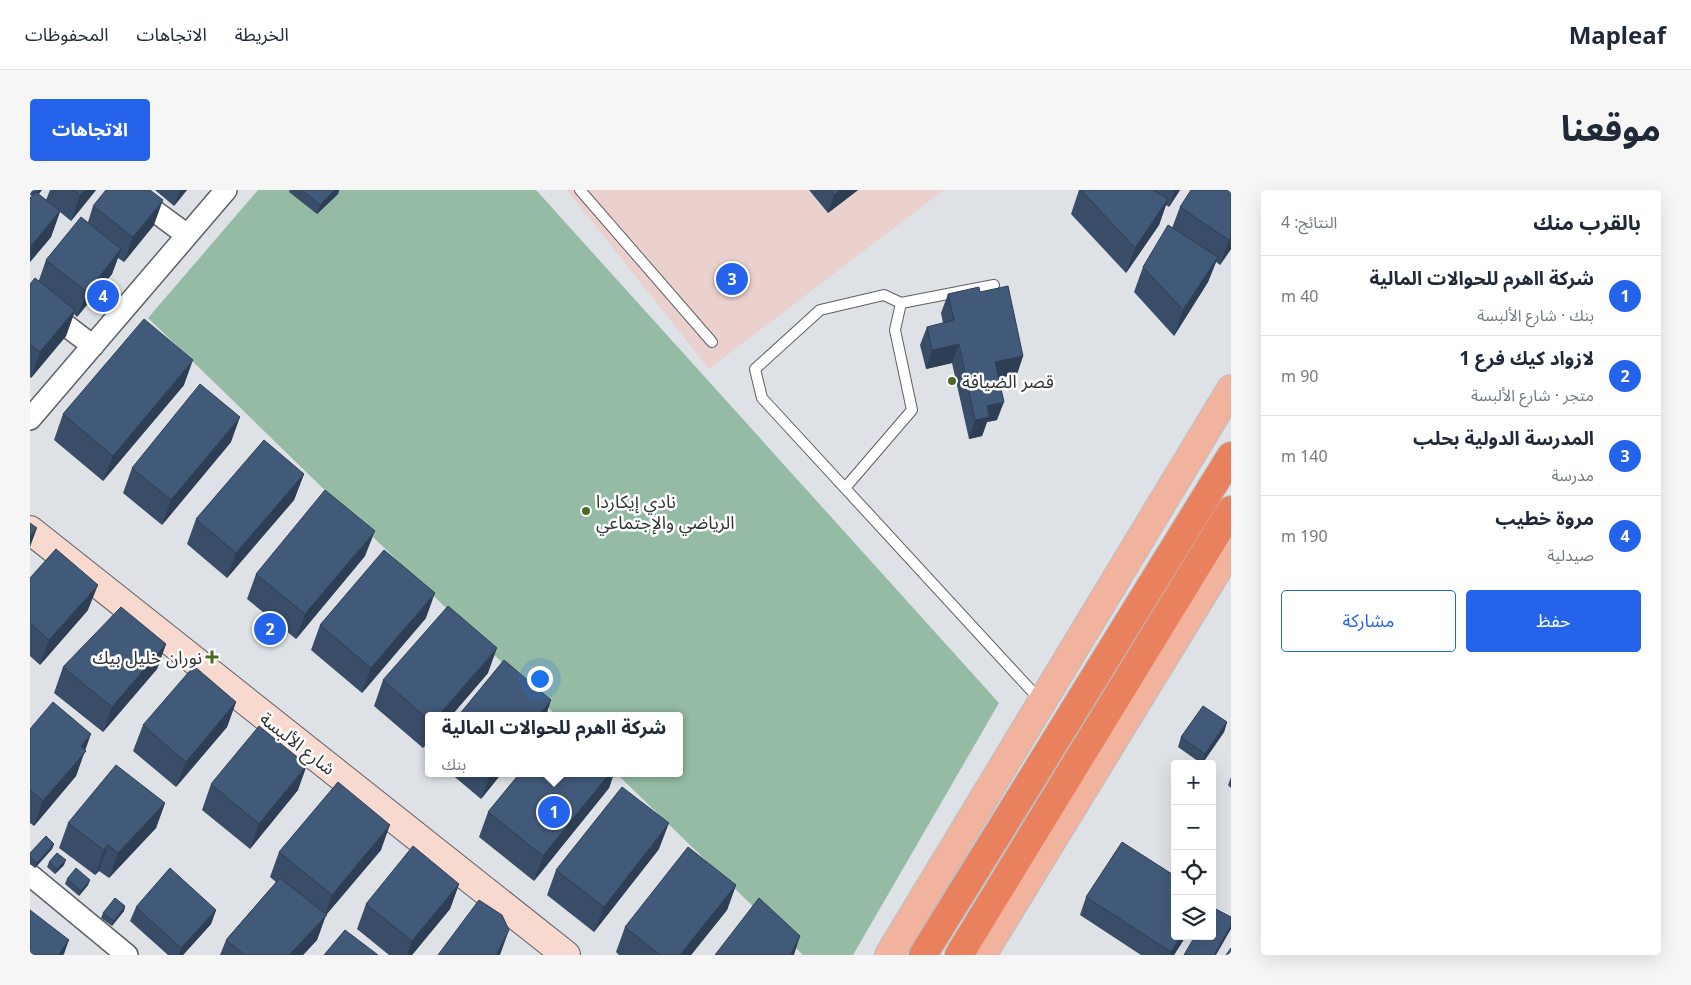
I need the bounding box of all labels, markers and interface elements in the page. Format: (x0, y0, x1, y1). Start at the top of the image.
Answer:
text: Mapleaf (1569, 18, 1666, 51)
text: المحفوظات (25, 22, 109, 46)
text: الاتجاهات (137, 22, 207, 46)
text: الخريطة (235, 22, 289, 46)
button: الاتجاهات (30, 99, 150, 161)
text: موقعنا (1561, 104, 1661, 151)
text: بالقرب منك (1533, 208, 1641, 236)
text: النتائج: 4 (1281, 211, 1337, 233)
pin: 3 (716, 260, 748, 298)
text: شركة ااهرم للحوالات المالية (1369, 265, 1594, 291)
pin: 4 (87, 277, 119, 315)
text: 40 m (1281, 285, 1318, 307)
text: 1 (1620, 285, 1630, 307)
text: بنك · شارع الألبسة (1477, 304, 1594, 326)
text: لازواد كيك فرع 1 (1459, 345, 1594, 371)
text: 90 m (1281, 365, 1318, 387)
text: 2 (1620, 365, 1630, 387)
place label: قصر الضيافة (962, 369, 1054, 393)
marker: قصر الضيافة (946, 375, 958, 387)
text: متجر · شارع الألبسة (1471, 384, 1594, 406)
text: المدرسة الدولية بحلب (1413, 425, 1594, 451)
text: 140 m (1281, 445, 1328, 467)
text: 3 (1620, 445, 1630, 467)
text: مدرسة (1551, 464, 1594, 486)
place label: نادي إيكاردا الرياضي والإجتماعي (596, 489, 734, 536)
marker: نادي إيكاردا الرياضي والإجتماعي (580, 505, 592, 517)
text: مروة خطيب (1495, 505, 1594, 531)
text: 190 m (1281, 525, 1328, 547)
text: 4 (1620, 525, 1630, 547)
text: صيدلية (1547, 544, 1594, 566)
button: مشاركة (1281, 590, 1456, 652)
button: حفظ (1466, 590, 1641, 652)
pin: 2 (254, 610, 286, 648)
place label: نوران خليل بيك (93, 645, 202, 669)
marker: نوران خليل بيك (206, 651, 218, 663)
your location (527, 666, 553, 692)
street label: شارع الألبسة (254, 706, 341, 782)
popup (425, 712, 683, 777)
text: شركة ااهرم للحوالات المالية (442, 714, 666, 740)
text: بنك (442, 753, 466, 775)
map controls (1171, 760, 1216, 940)
button: + (1171, 760, 1216, 805)
pin: 1 (538, 793, 570, 831)
button: − (1171, 805, 1216, 850)
button: locate (1171, 850, 1216, 895)
button: layers (1171, 895, 1216, 940)

